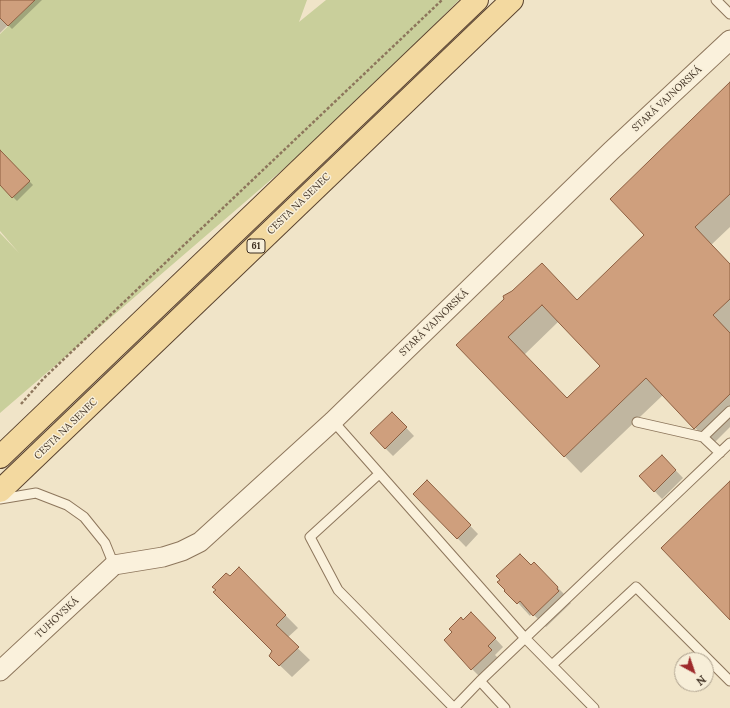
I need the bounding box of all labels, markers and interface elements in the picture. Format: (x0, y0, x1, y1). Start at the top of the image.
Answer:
street label: STARÁ VAJNORSKÁ (630, 64, 704, 134)
street label: CESTA NA SENEC (265, 171, 333, 237)
road number: 61 (247, 239, 265, 253)
street label: STARÁ VAJNORSKÁ (397, 287, 471, 359)
street label: CESTA NA SENEC (32, 396, 100, 462)
street label: TUHOVSKÁ (33, 595, 81, 641)
north arrow (674, 652, 714, 692)
text: N (693, 672, 709, 689)

